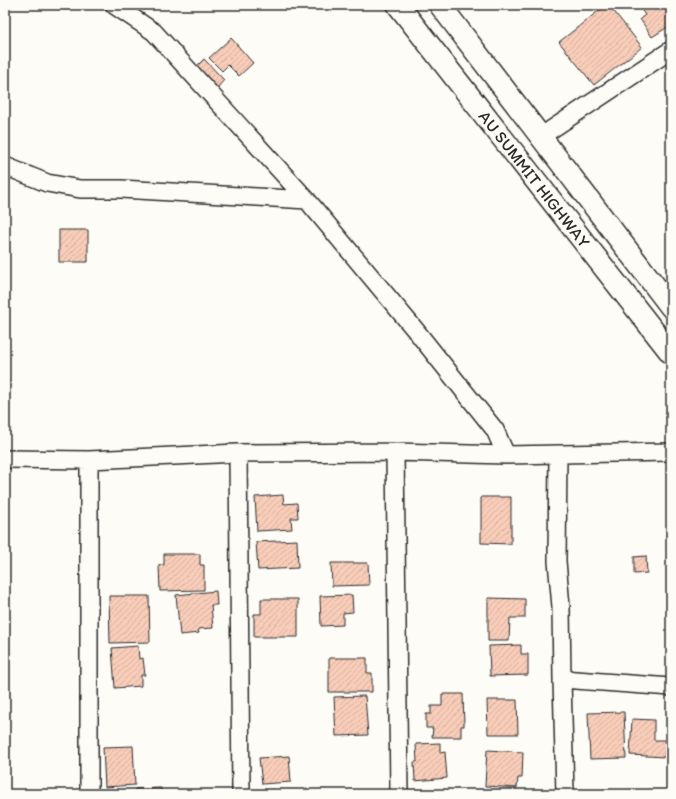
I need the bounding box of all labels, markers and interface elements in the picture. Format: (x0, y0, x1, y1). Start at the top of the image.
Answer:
street label: AU SUMMIT HIGHWAY (475, 106, 594, 252)

